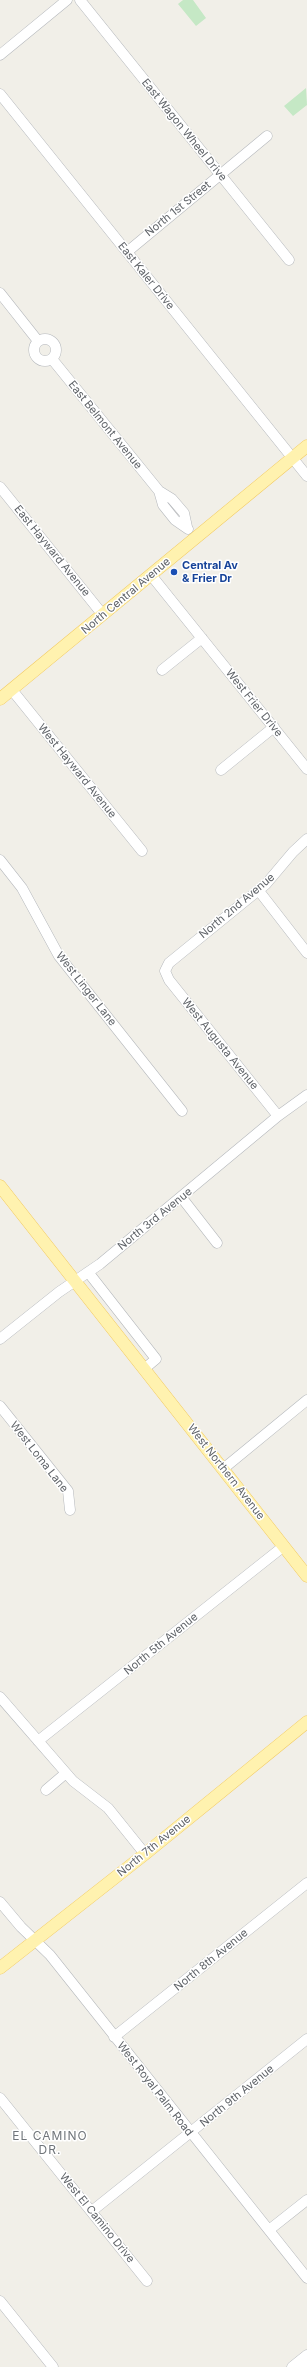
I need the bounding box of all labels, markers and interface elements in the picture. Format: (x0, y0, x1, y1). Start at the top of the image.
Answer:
street label: East Wagon Wheel Drive (139, 76, 229, 184)
street label: North 1st Street (143, 179, 213, 239)
street label: East Kaler Drive (115, 240, 177, 312)
street label: East Belmont Avenue (65, 378, 145, 472)
street label: East Hayward Avenue (11, 503, 93, 599)
street label: North Central Avenue (79, 555, 173, 637)
place label: Central Av & Frier Dr (182, 559, 238, 585)
marker: Central Av & Frier Dr (169, 567, 179, 577)
street label: West Frier Drive (223, 666, 285, 740)
street label: West Hayward Avenue (35, 721, 119, 821)
street label: North 2nd Avenue (197, 871, 277, 941)
street label: West Linger Lane (53, 949, 119, 1029)
street label: West Augusta Avenue (179, 996, 261, 1092)
street label: North 3rd Avenue (115, 1185, 195, 1253)
street label: West Loma Lane (7, 1419, 71, 1495)
street label: West Northern Avenue (185, 1422, 267, 1522)
street label: North 5th Avenue (122, 1610, 200, 1678)
street label: North 7th Avenue (115, 1812, 193, 1880)
street label: North 8th Avenue (171, 1926, 251, 1994)
street label: West Royal Palm Road (114, 2039, 196, 2139)
street label: North 9th Avenue (197, 2062, 277, 2130)
district label: EL CAMINO DR. (12, 2129, 88, 2157)
street label: West El Camino Drive (57, 2170, 137, 2266)

